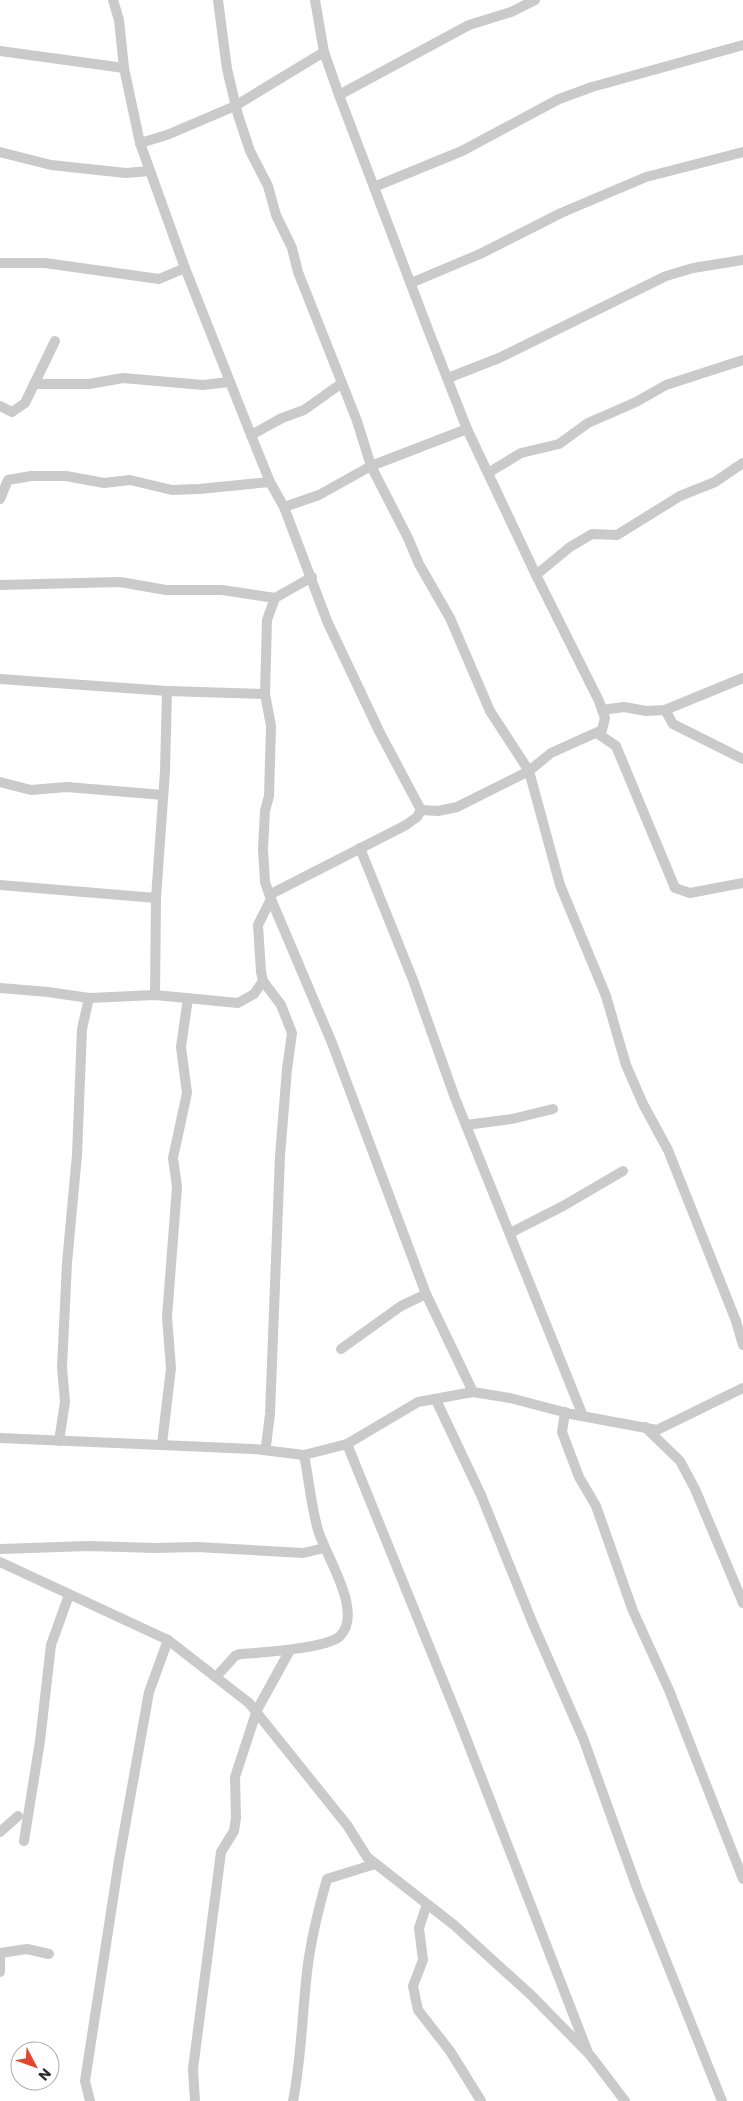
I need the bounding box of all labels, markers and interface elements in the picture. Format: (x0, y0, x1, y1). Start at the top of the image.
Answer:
north arrow (10, 2041, 60, 2091)
text: N (34, 2064, 56, 2085)

